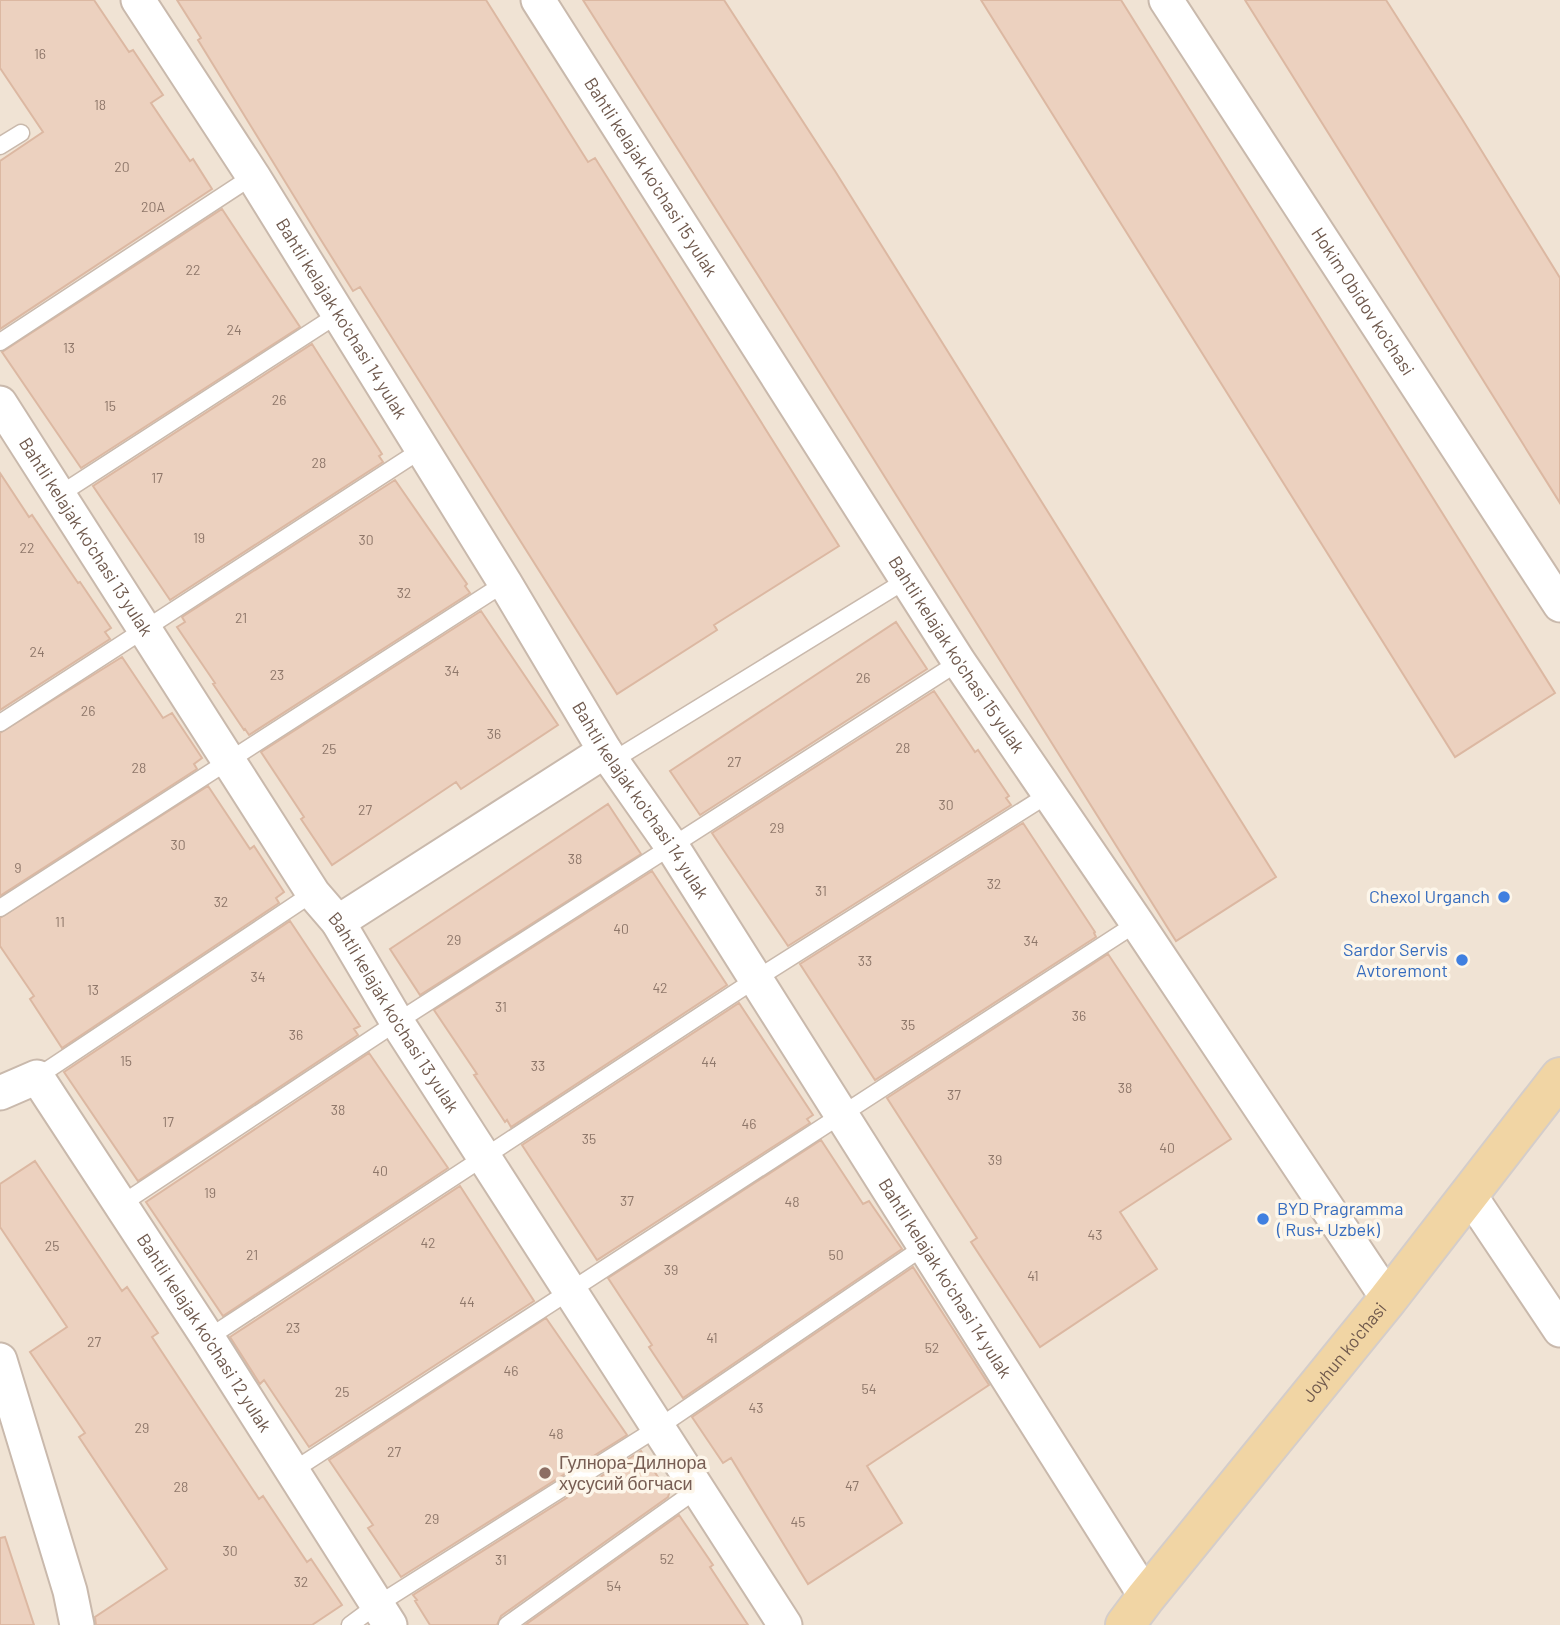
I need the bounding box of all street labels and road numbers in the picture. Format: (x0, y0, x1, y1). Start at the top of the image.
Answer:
street label: Bahtli kelajak ko'chasi 15 yulak (580, 73, 723, 280)
street label: Bahtli kelajak ko'chasi 14 yulak (272, 214, 413, 423)
street label: Hokim Obidov ko'chasi (1307, 223, 1419, 379)
street label: Bahtli kelajak ko'chasi 13 yulak (15, 433, 158, 640)
street label: Bahtli kelajak ko'chasi 15 yulak (884, 552, 1030, 757)
street label: Bahtli kelajak ko'chasi 14 yulak (568, 697, 714, 902)
street label: Bahtli kelajak ko'chasi 13 yulak (324, 907, 464, 1116)
street label: Bahtli kelajak ko'chasi 14 yulak (874, 1174, 1017, 1382)
street label: Bahtli kelajak ko'chasi 12 yulak (133, 1229, 277, 1436)
street label: Joyhun ko'chasi (1297, 1297, 1391, 1406)

